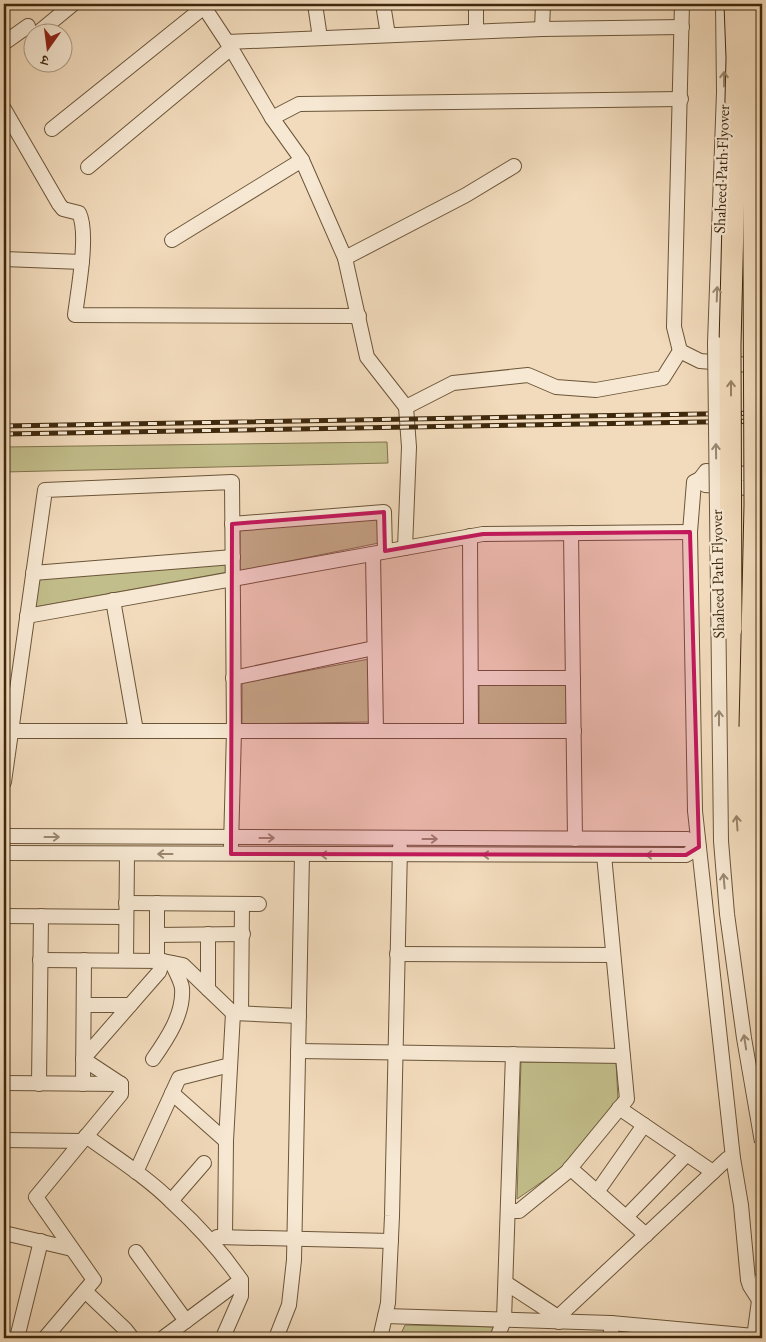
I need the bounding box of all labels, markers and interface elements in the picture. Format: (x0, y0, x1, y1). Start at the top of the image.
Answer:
north arrow (22, 22, 72, 72)
text: उ (38, 51, 51, 70)
one-way arrow (719, 72, 729, 88)
street label: Shaheed Path Flyover (709, 103, 734, 234)
one-way arrow (712, 287, 722, 303)
one-way arrow (726, 380, 736, 396)
one-way arrow (711, 443, 721, 460)
street label: Shaheed Path Flyover (706, 509, 729, 639)
one-way arrow (714, 711, 724, 727)
one-way arrow (732, 815, 741, 831)
one-way arrow (44, 832, 60, 842)
one-way arrow (259, 833, 275, 843)
one-way arrow (422, 834, 438, 844)
one-way arrow (157, 849, 174, 859)
one-way arrow (320, 850, 336, 860)
one-way arrow (482, 850, 498, 860)
one-way arrow (645, 850, 661, 860)
one-way arrow (720, 873, 729, 889)
one-way arrow (740, 1034, 750, 1050)

